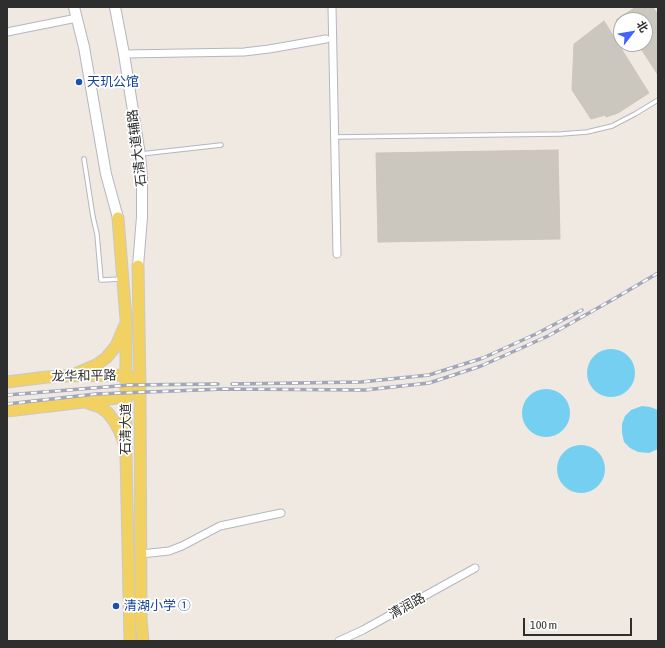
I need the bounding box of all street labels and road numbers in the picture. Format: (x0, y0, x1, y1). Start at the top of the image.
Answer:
street label: 石清大道辅路 (125, 108, 149, 188)
street label: 龙华和平路 (51, 368, 117, 384)
street label: 石清大道 (118, 403, 134, 455)
street label: 清润路 (386, 590, 428, 622)

